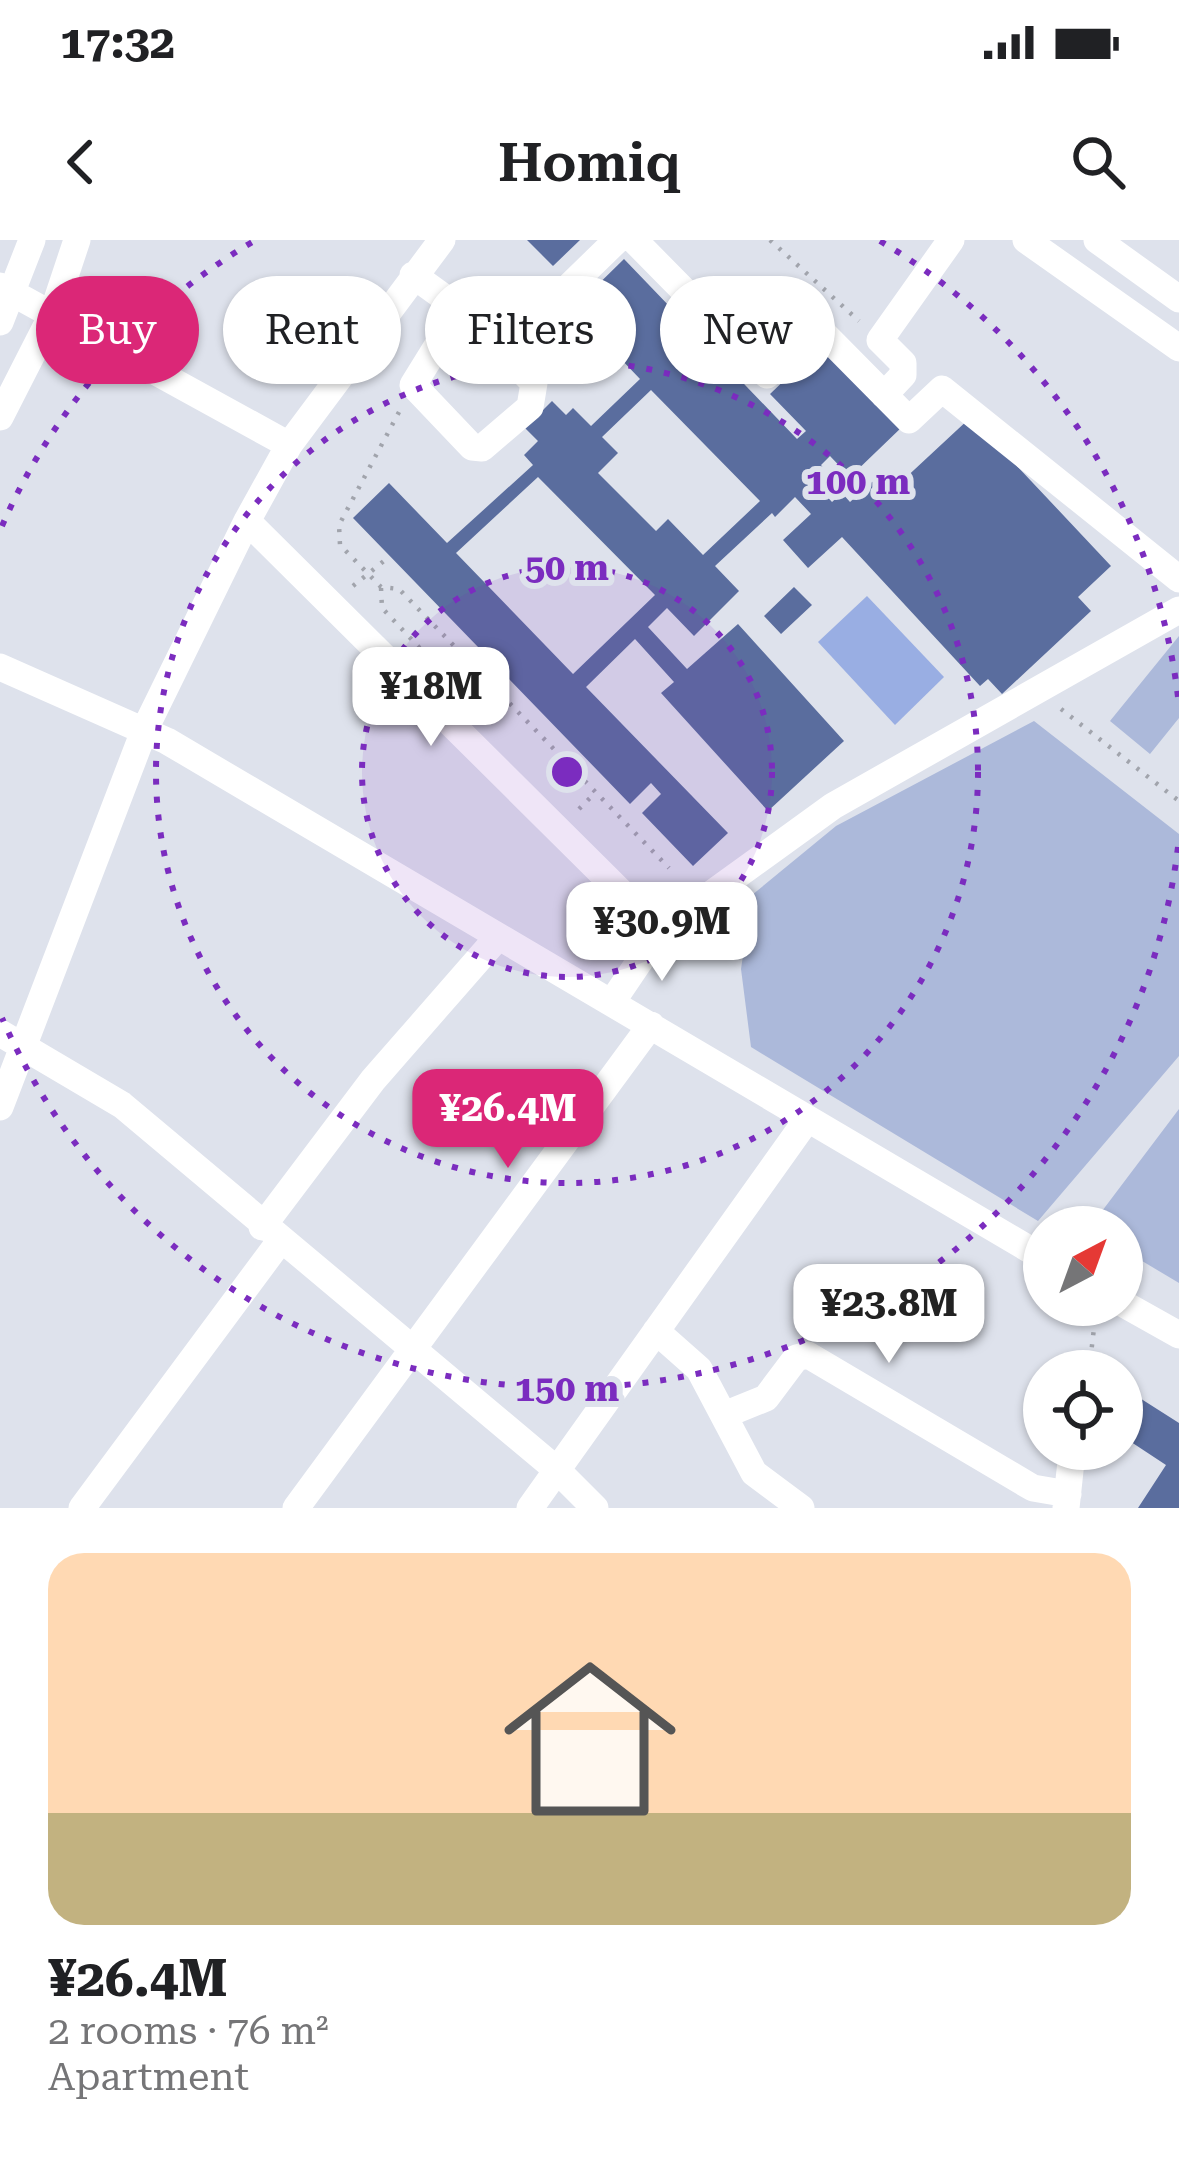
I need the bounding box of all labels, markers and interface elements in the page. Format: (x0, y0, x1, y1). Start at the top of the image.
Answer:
text: 17:32 (60, 16, 175, 69)
icon: back (48, 129, 114, 195)
icon: search (1065, 129, 1131, 195)
text: Homiq (498, 131, 681, 194)
chip: Buy (36, 276, 199, 384)
chip: Rent (223, 276, 401, 384)
chip: Filters (425, 276, 636, 384)
chip: New (660, 276, 835, 384)
text: 100 m (806, 461, 910, 503)
text: 50 m (525, 547, 609, 589)
pin: ¥18M (360, 647, 502, 749)
text: ¥18M (379, 663, 483, 709)
centre of rings (546, 751, 588, 793)
pin: ¥30.9M (564, 882, 760, 984)
text: ¥30.9M (593, 898, 731, 944)
pin: ¥26.4M (410, 1069, 606, 1171)
text: ¥26.4M (439, 1085, 577, 1131)
north arrow (1023, 1206, 1143, 1326)
map controls (1023, 1206, 1143, 1470)
pin: ¥23.8M (791, 1264, 987, 1366)
text: ¥23.8M (820, 1280, 958, 1326)
button: locate (1023, 1350, 1143, 1470)
text: 150 m (515, 1368, 619, 1410)
icon: home (482, 1631, 698, 1847)
text: ¥26.4M (48, 1949, 228, 2008)
text: 2 rooms · 76 m² (48, 2008, 329, 2054)
text: Apartment (48, 2054, 249, 2100)

